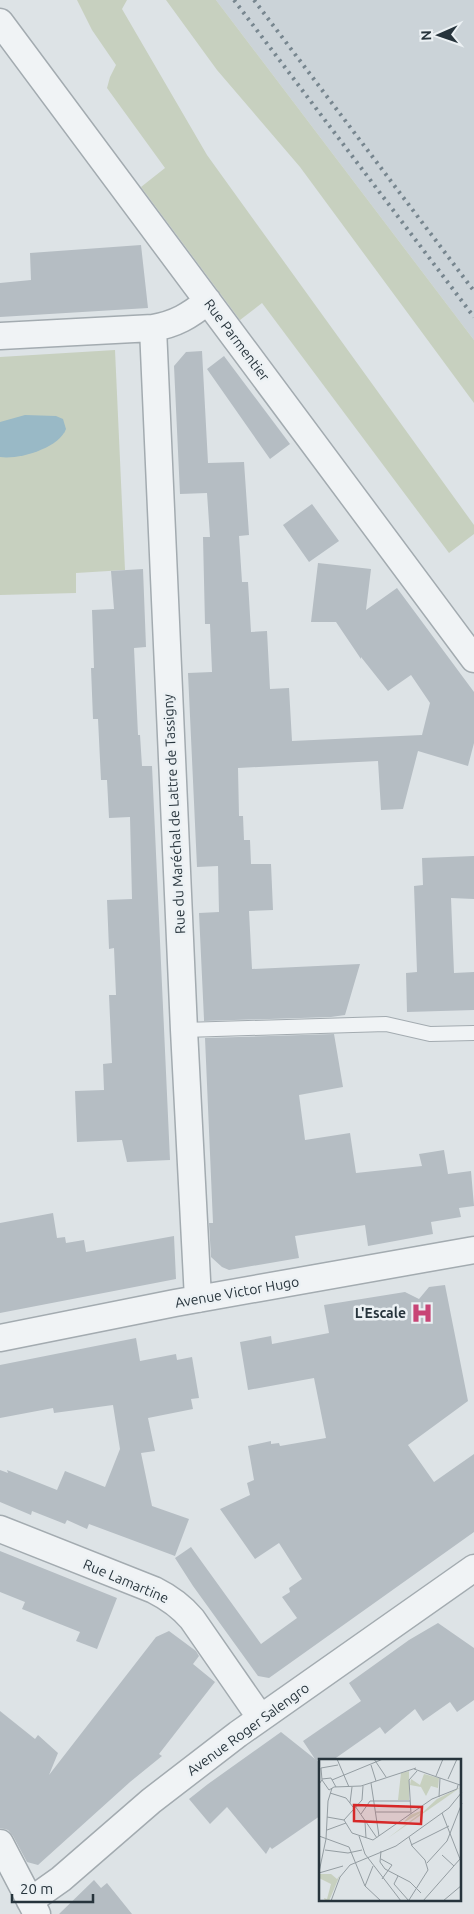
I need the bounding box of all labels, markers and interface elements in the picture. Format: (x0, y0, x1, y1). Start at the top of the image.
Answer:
north arrow (414, 10, 464, 60)
text: N (418, 30, 434, 41)
street label: Rue Parmentier (201, 296, 273, 385)
street label: Rue du Maréchal de Lattre de Tassigny (160, 693, 188, 934)
street label: Avenue Victor Hugo (174, 1273, 300, 1311)
hospital icon: L'Escale (409, 1300, 435, 1326)
place label: L'Escale (355, 1305, 406, 1321)
street label: Rue Lamartine (81, 1556, 171, 1606)
street label: Avenue Roger Salengro (184, 1679, 312, 1779)
inset map (319, 1759, 462, 1902)
scale bar (12, 1872, 94, 1904)
text: 20 m (20, 1880, 53, 1897)

